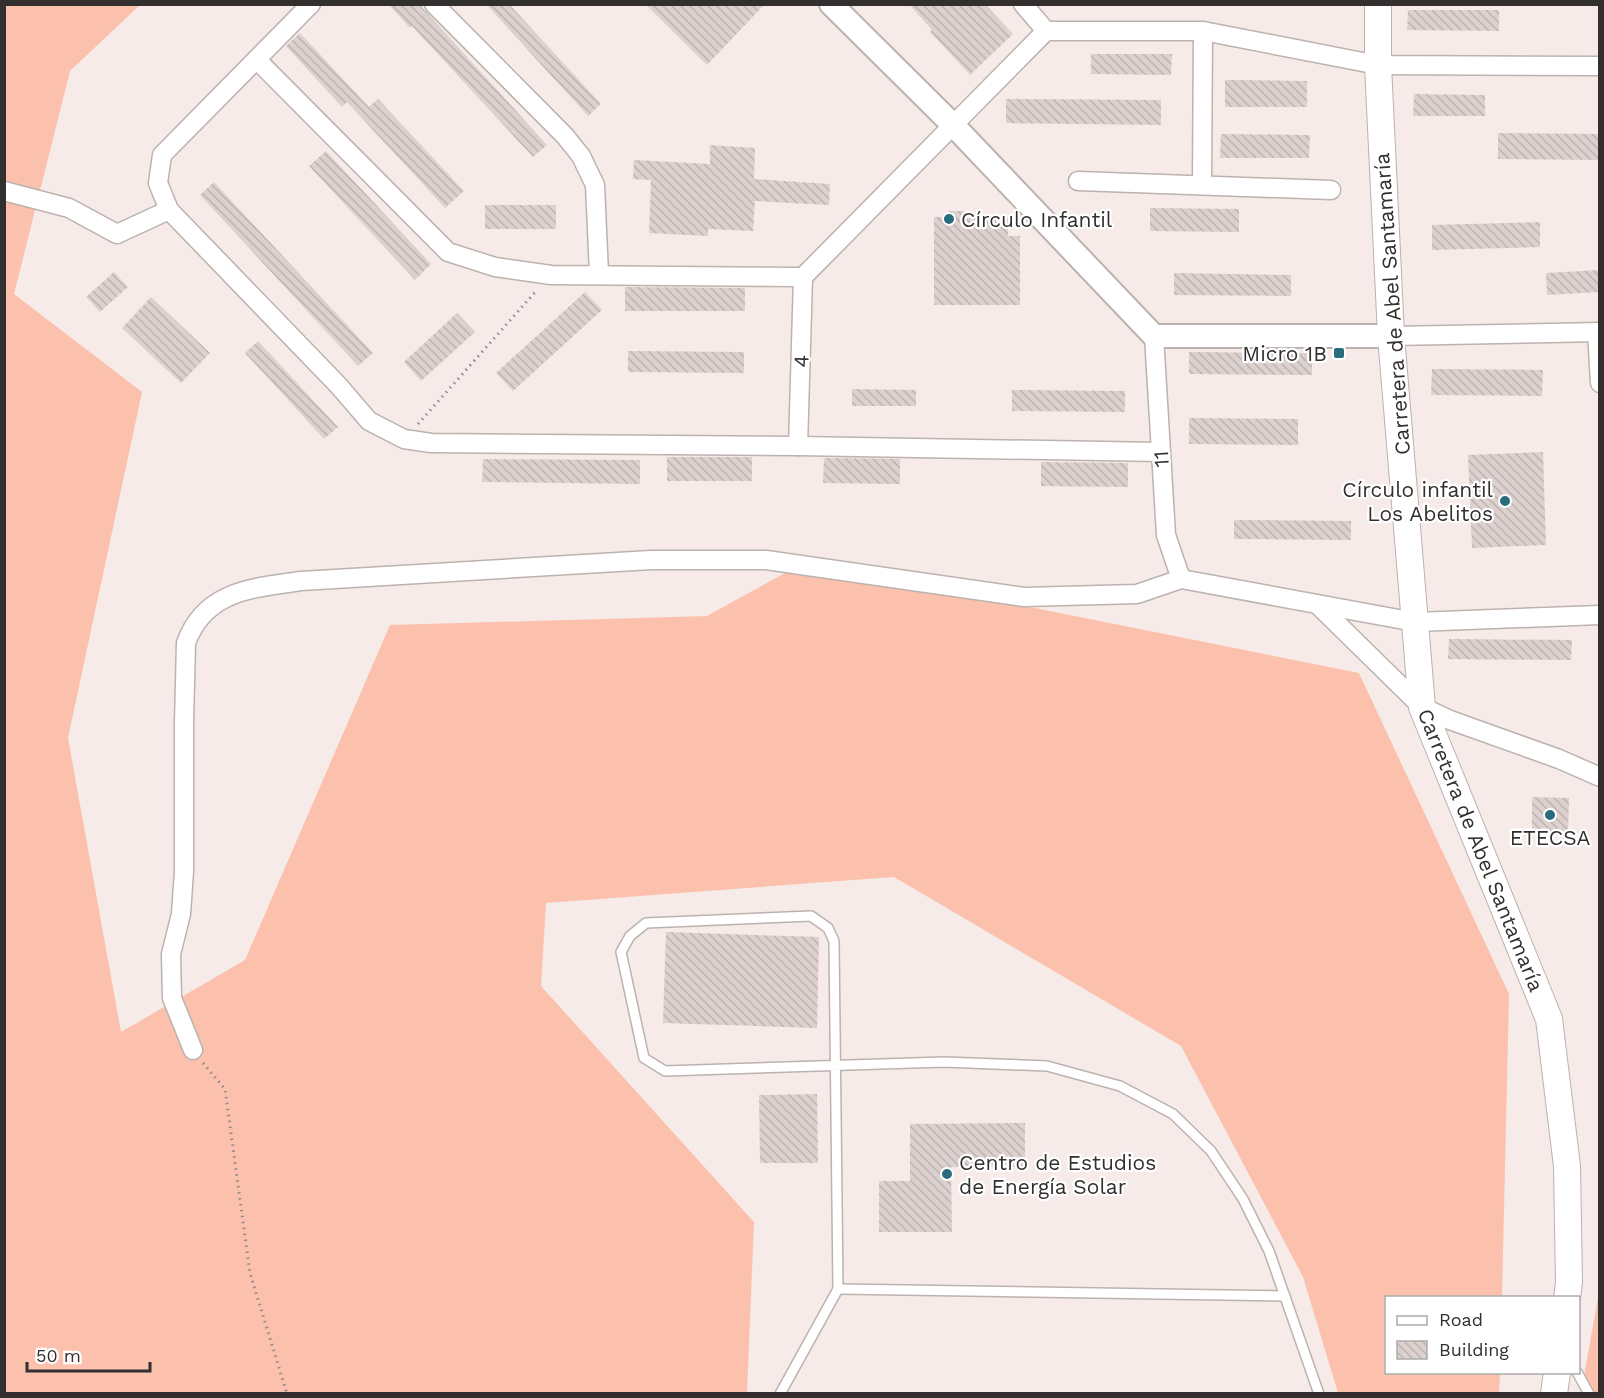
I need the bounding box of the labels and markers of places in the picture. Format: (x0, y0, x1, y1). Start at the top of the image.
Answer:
place label: Círculo Infantil (961, 207, 1113, 232)
marker: Círculo Infantil (942, 212, 956, 226)
place label: Micro 1B (1242, 341, 1327, 366)
marker: Micro 1B (1332, 346, 1346, 360)
place label: Círculo infantil Los Abelitos (1342, 477, 1494, 526)
marker: Círculo infantil Los Abelitos (1498, 494, 1512, 508)
marker: ETECSA (1543, 808, 1557, 822)
place label: ETECSA (1510, 825, 1590, 850)
place label: Centro de Estudios de Energía Solar (959, 1150, 1156, 1199)
marker: Centro de Estudios de Energía Solar (940, 1167, 954, 1181)

